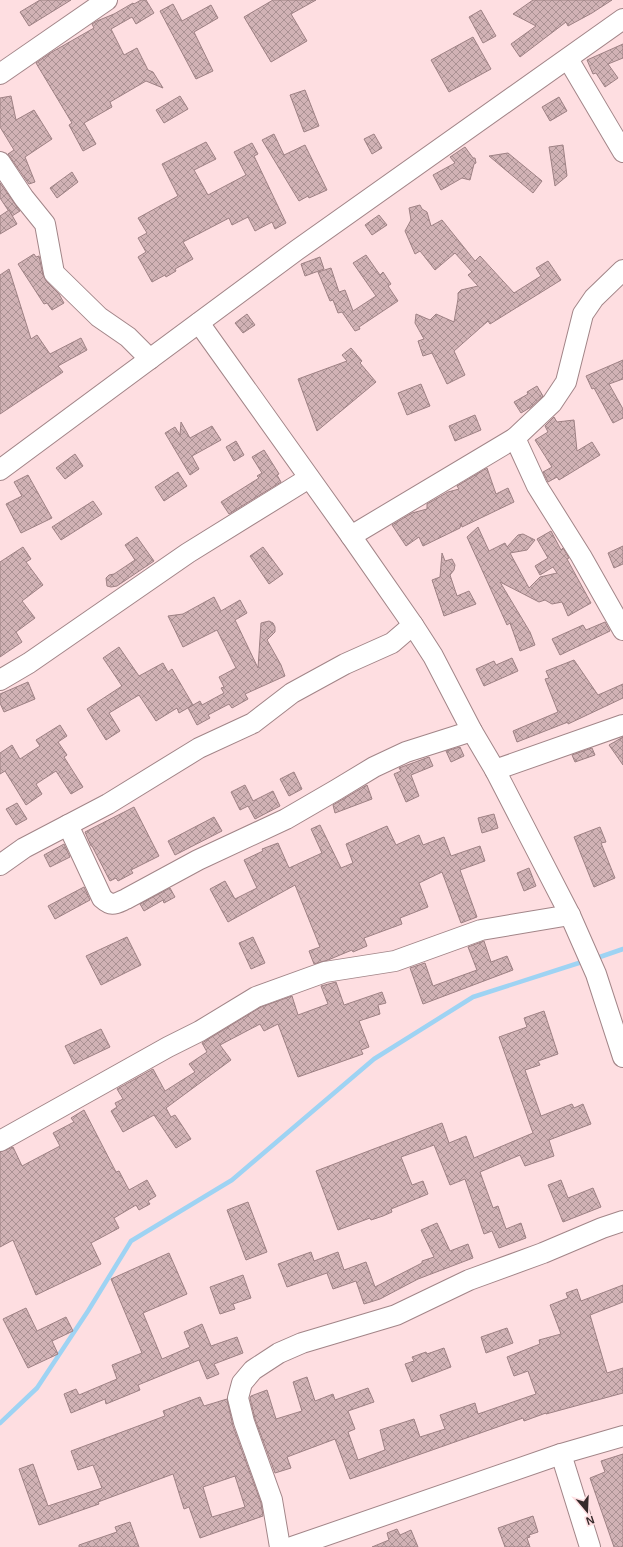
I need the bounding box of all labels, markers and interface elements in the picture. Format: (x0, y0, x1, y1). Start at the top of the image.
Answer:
north arrow (567, 1491, 607, 1531)
text: N (584, 1513, 596, 1527)

